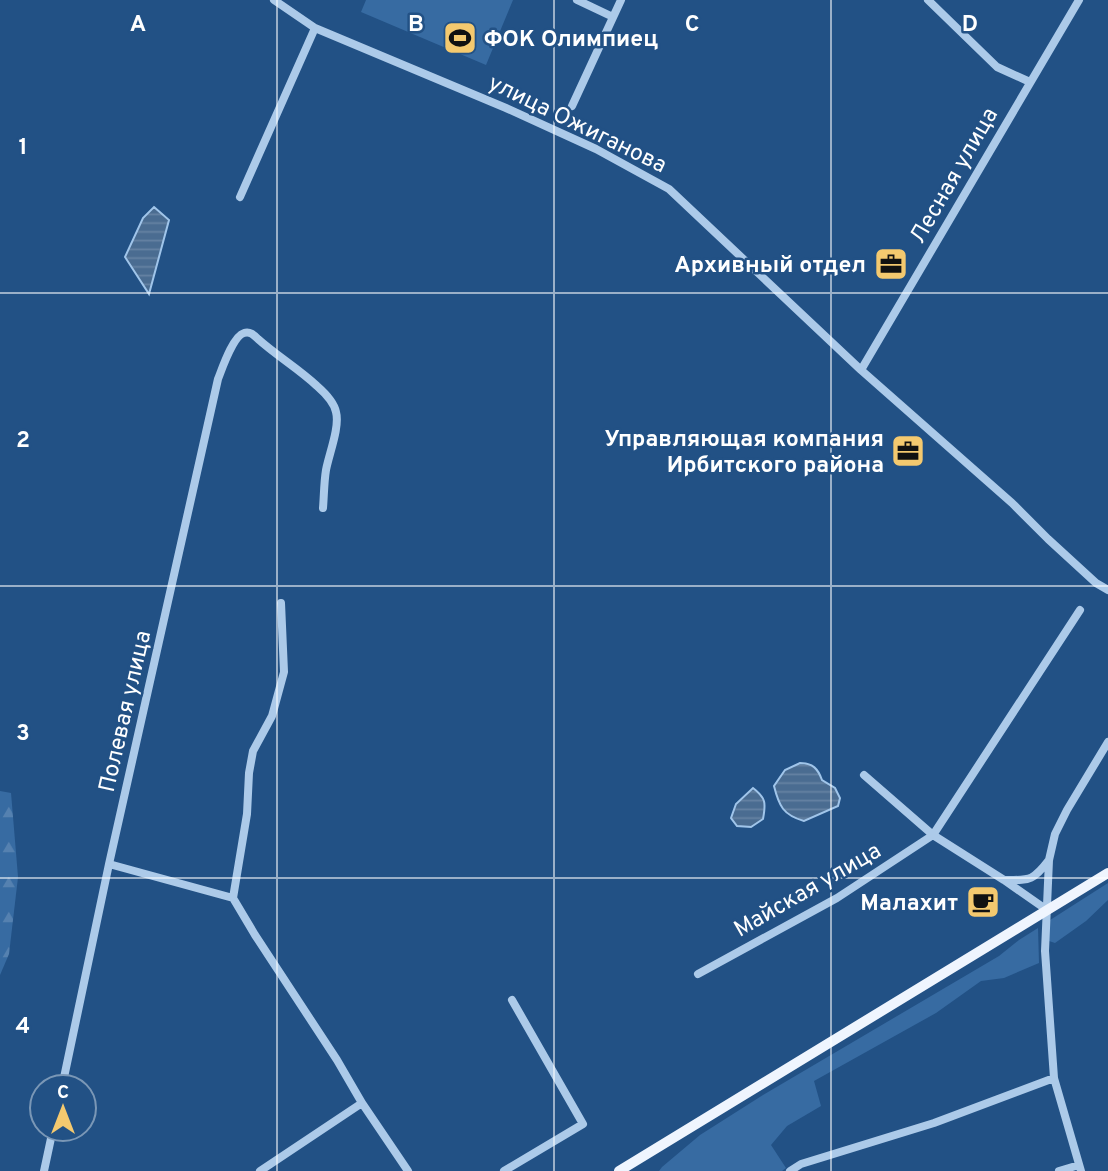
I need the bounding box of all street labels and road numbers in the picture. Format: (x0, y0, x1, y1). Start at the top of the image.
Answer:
street label: улица Ожиганова (483, 69, 671, 181)
street label: Лесная улица (904, 103, 1006, 250)
street label: Полевая улица (94, 628, 159, 795)
street label: Майская улица (730, 837, 887, 945)

